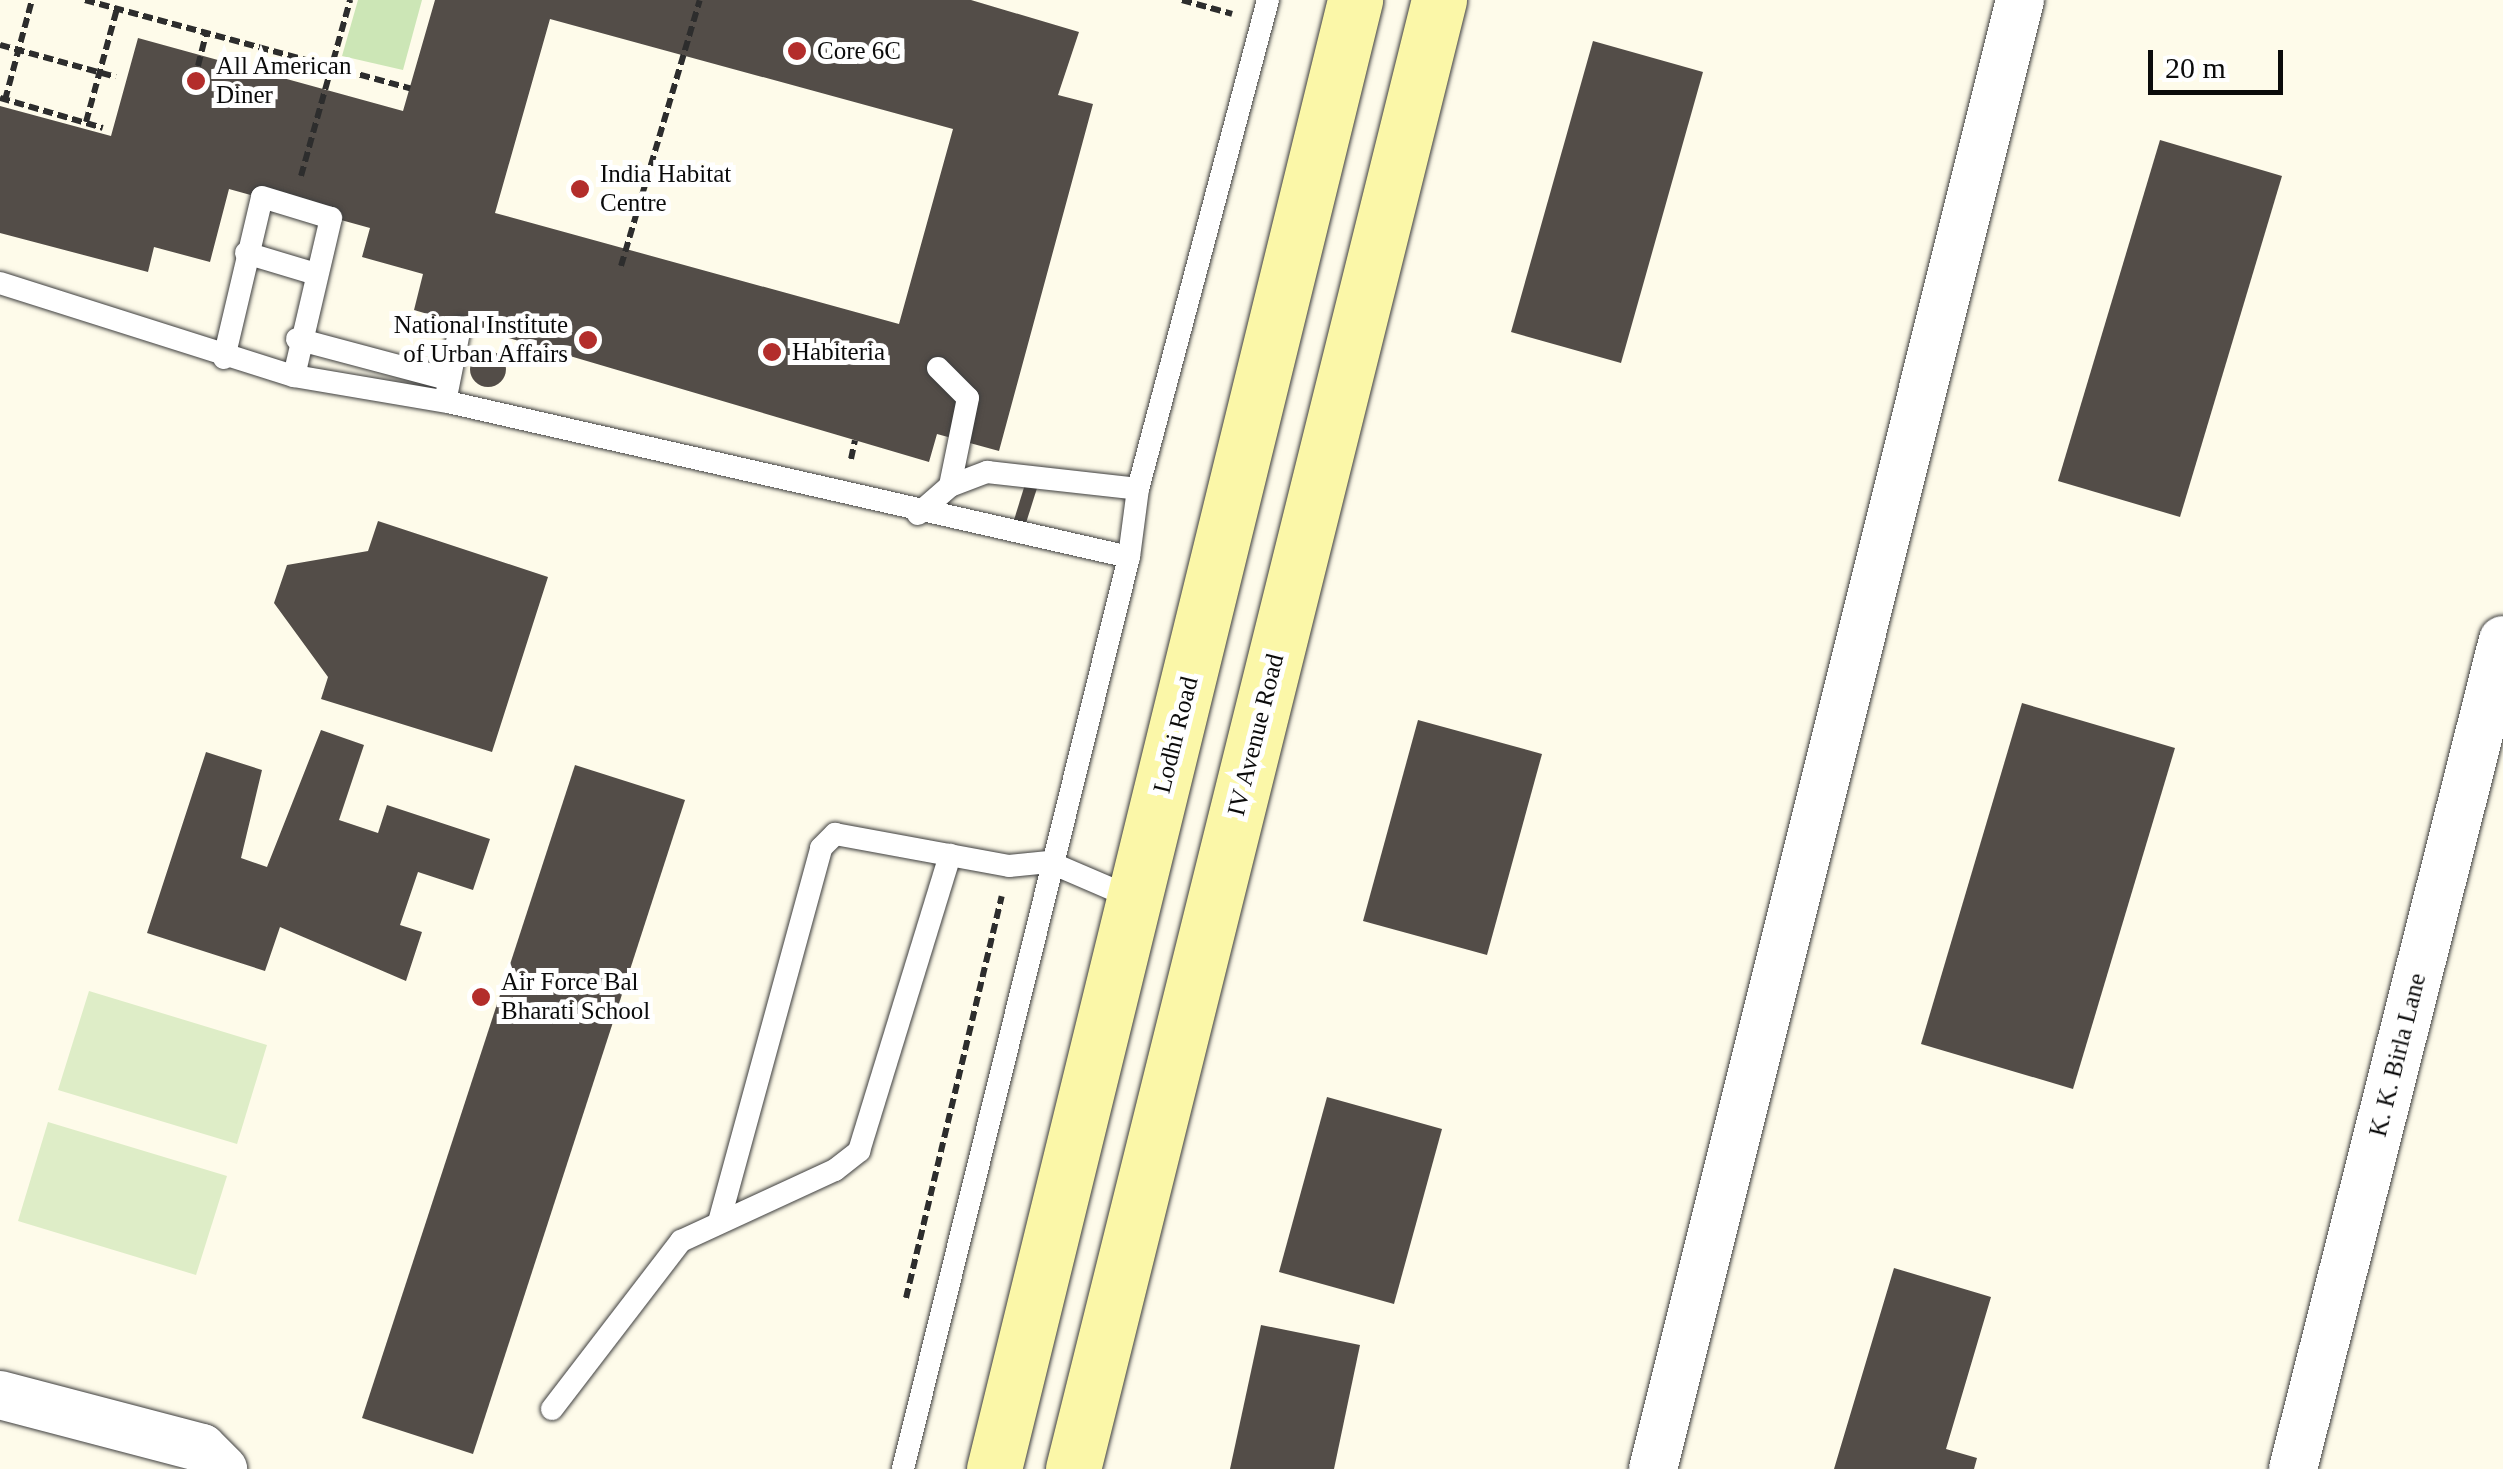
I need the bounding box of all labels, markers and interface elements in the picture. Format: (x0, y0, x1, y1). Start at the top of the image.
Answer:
scale bar (2153, 30, 2288, 92)
place label: Core 6C (817, 36, 908, 66)
marker: Core 6C (786, 40, 808, 62)
text: 20 m (2165, 51, 2226, 84)
place label: All American Diner (216, 52, 363, 111)
marker: All American Diner (185, 70, 207, 92)
place label: India Habitat Centre (600, 160, 753, 219)
marker: India Habitat Centre (569, 178, 591, 200)
place label: National Institute of Urban Affairs (363, 311, 568, 370)
marker: National Institute of Urban Affairs (577, 329, 599, 351)
place label: Habiteria (792, 337, 900, 367)
marker: Habiteria (761, 341, 783, 363)
street label: IV Avenue Road (1219, 642, 1293, 828)
street label: Lodhi Road (1145, 667, 1207, 803)
street label: K. K. Birla Lane (2362, 967, 2434, 1143)
place label: Air Force Bal Bharati School (501, 968, 670, 1027)
marker: Air Force Bal Bharati School (470, 986, 492, 1008)

